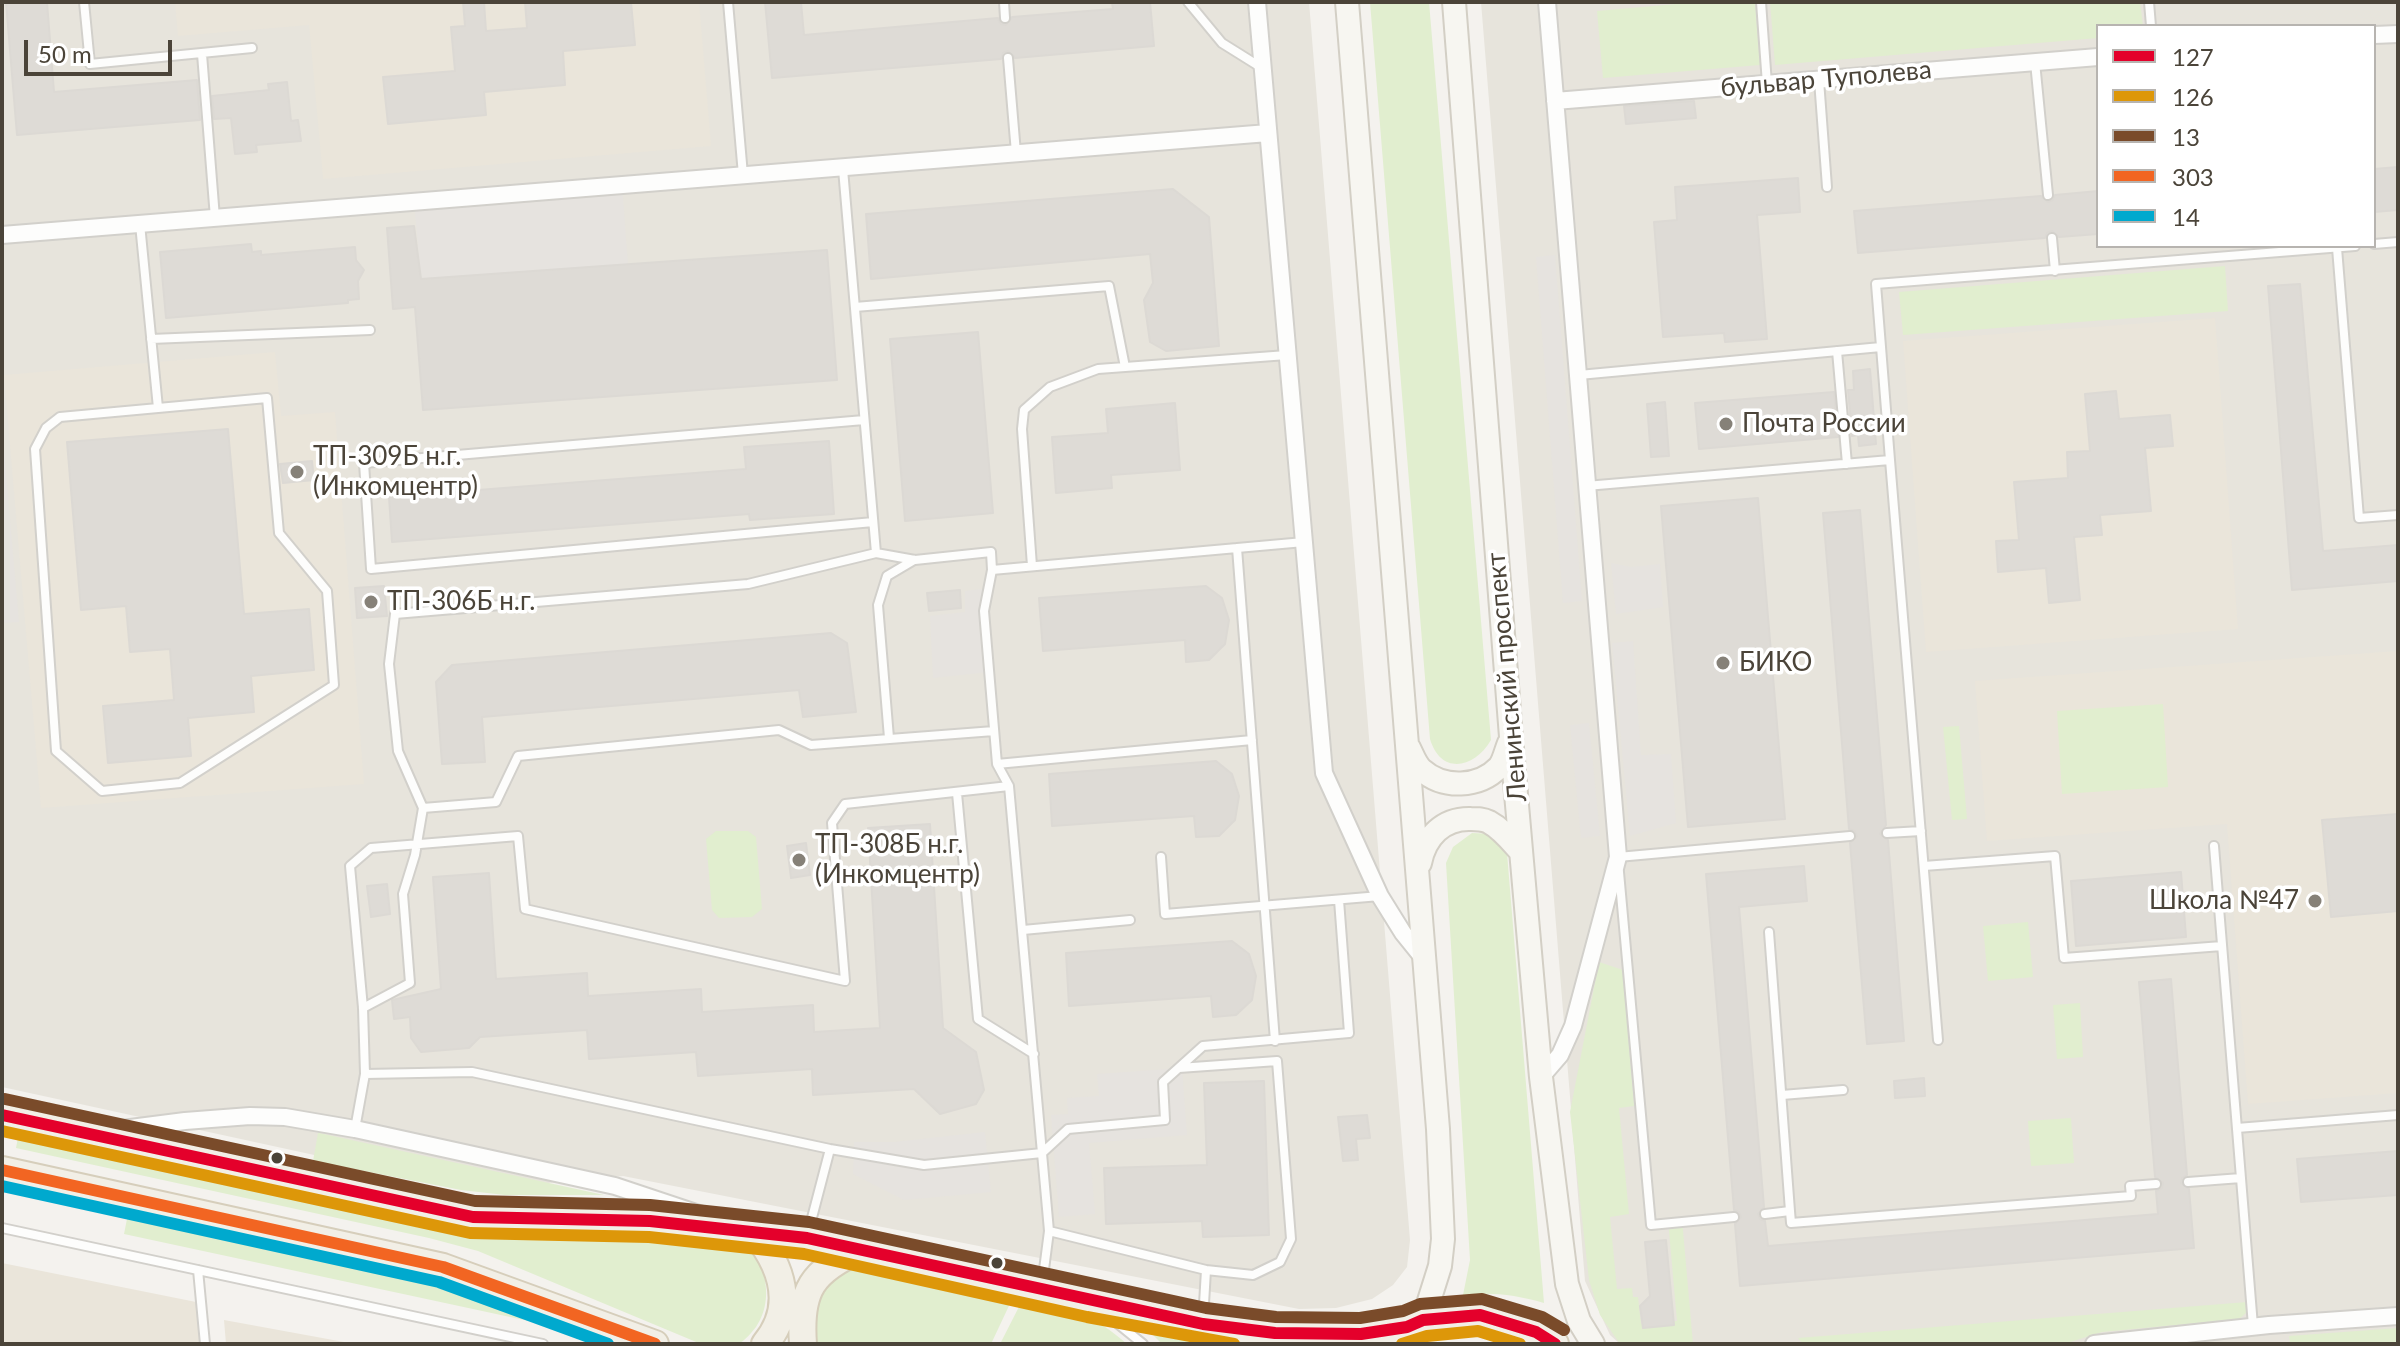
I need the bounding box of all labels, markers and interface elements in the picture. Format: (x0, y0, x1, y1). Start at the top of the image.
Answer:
scale bar (28, 24, 176, 74)
legend (2096, 24, 2376, 248)
text: 50 m (38, 39, 92, 68)
text: 127 (2172, 42, 2214, 71)
street label: бульвар Туполева (1719, 54, 1933, 104)
text: 126 (2172, 82, 2214, 111)
text: 13 (2172, 122, 2200, 151)
text: 303 (2172, 162, 2214, 191)
text: 14 (2172, 202, 2200, 231)
place label: Почта России (1742, 408, 1906, 440)
marker: Почта России (1717, 415, 1735, 433)
place label: ТП-309Б н.г. (Инкомцентр) (313, 441, 478, 502)
marker: ТП-309Б н.г. (Инкомцентр) (288, 463, 306, 481)
street label: Ленинский проспект (1481, 551, 1533, 803)
place label: ТП-306Б н.г. (387, 586, 535, 618)
marker: ТП-306Б н.г. (362, 593, 380, 611)
place label: БИКО (1739, 647, 1812, 679)
marker: БИКО (1714, 654, 1732, 672)
place label: ТП-308Б н.г. (Инкомцентр) (815, 829, 980, 890)
marker: ТП-308Б н.г. (Инкомцентр) (790, 851, 808, 869)
place label: Школа №47 (2149, 885, 2299, 917)
marker: Школа №47 (2306, 892, 2324, 910)
unlabelled marker (269, 1150, 285, 1166)
unlabelled marker (989, 1255, 1005, 1271)

